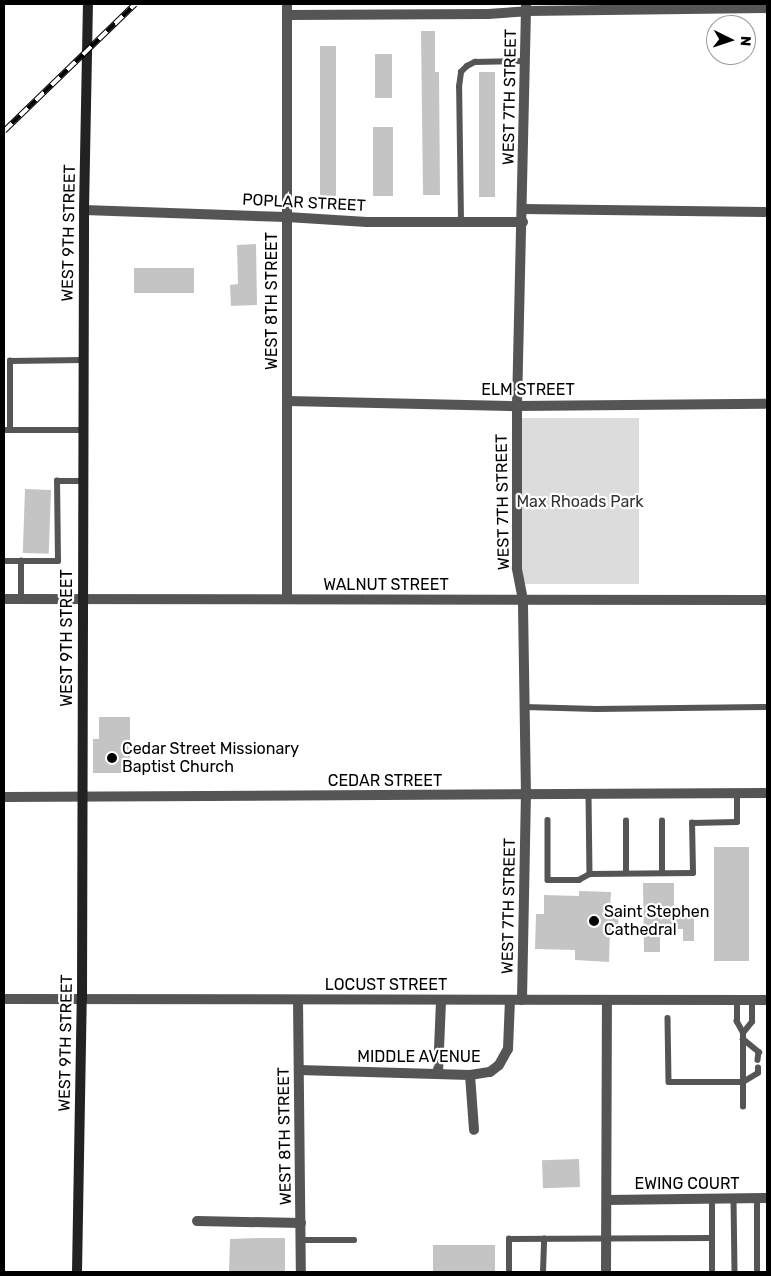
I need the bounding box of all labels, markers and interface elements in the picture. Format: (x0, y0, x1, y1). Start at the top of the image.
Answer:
north arrow (706, 15, 756, 65)
street label: WEST 7TH STREET (499, 29, 521, 165)
text: N (737, 35, 754, 47)
street label: WEST 9TH STREET (58, 164, 80, 302)
street label: POPLAR STREET (242, 190, 366, 216)
street label: WEST 8TH STREET (262, 232, 282, 370)
street label: ELM STREET (481, 380, 575, 400)
street label: WEST 7TH STREET (492, 434, 514, 570)
park label: Max Rhoads Park (516, 492, 644, 512)
street label: WEST 9TH STREET (57, 569, 77, 707)
street label: WALNUT STREET (323, 575, 449, 595)
place label: Cedar Street Missionary Baptist Church (122, 739, 300, 777)
marker: Cedar Street Missionary Baptist Church (106, 752, 118, 764)
street label: CEDAR STREET (328, 771, 442, 791)
street label: WEST 7TH STREET (498, 838, 520, 974)
place label: Saint Stephen Cathedral (604, 902, 710, 940)
marker: Saint Stephen Cathedral (588, 915, 600, 927)
street label: WEST 9TH STREET (55, 974, 77, 1112)
street label: LOCUST STREET (325, 975, 447, 995)
street label: MIDDLE AVENUE (357, 1047, 481, 1067)
street label: WEST 8TH STREET (274, 1067, 296, 1205)
street label: EWING COURT (634, 1174, 740, 1194)

